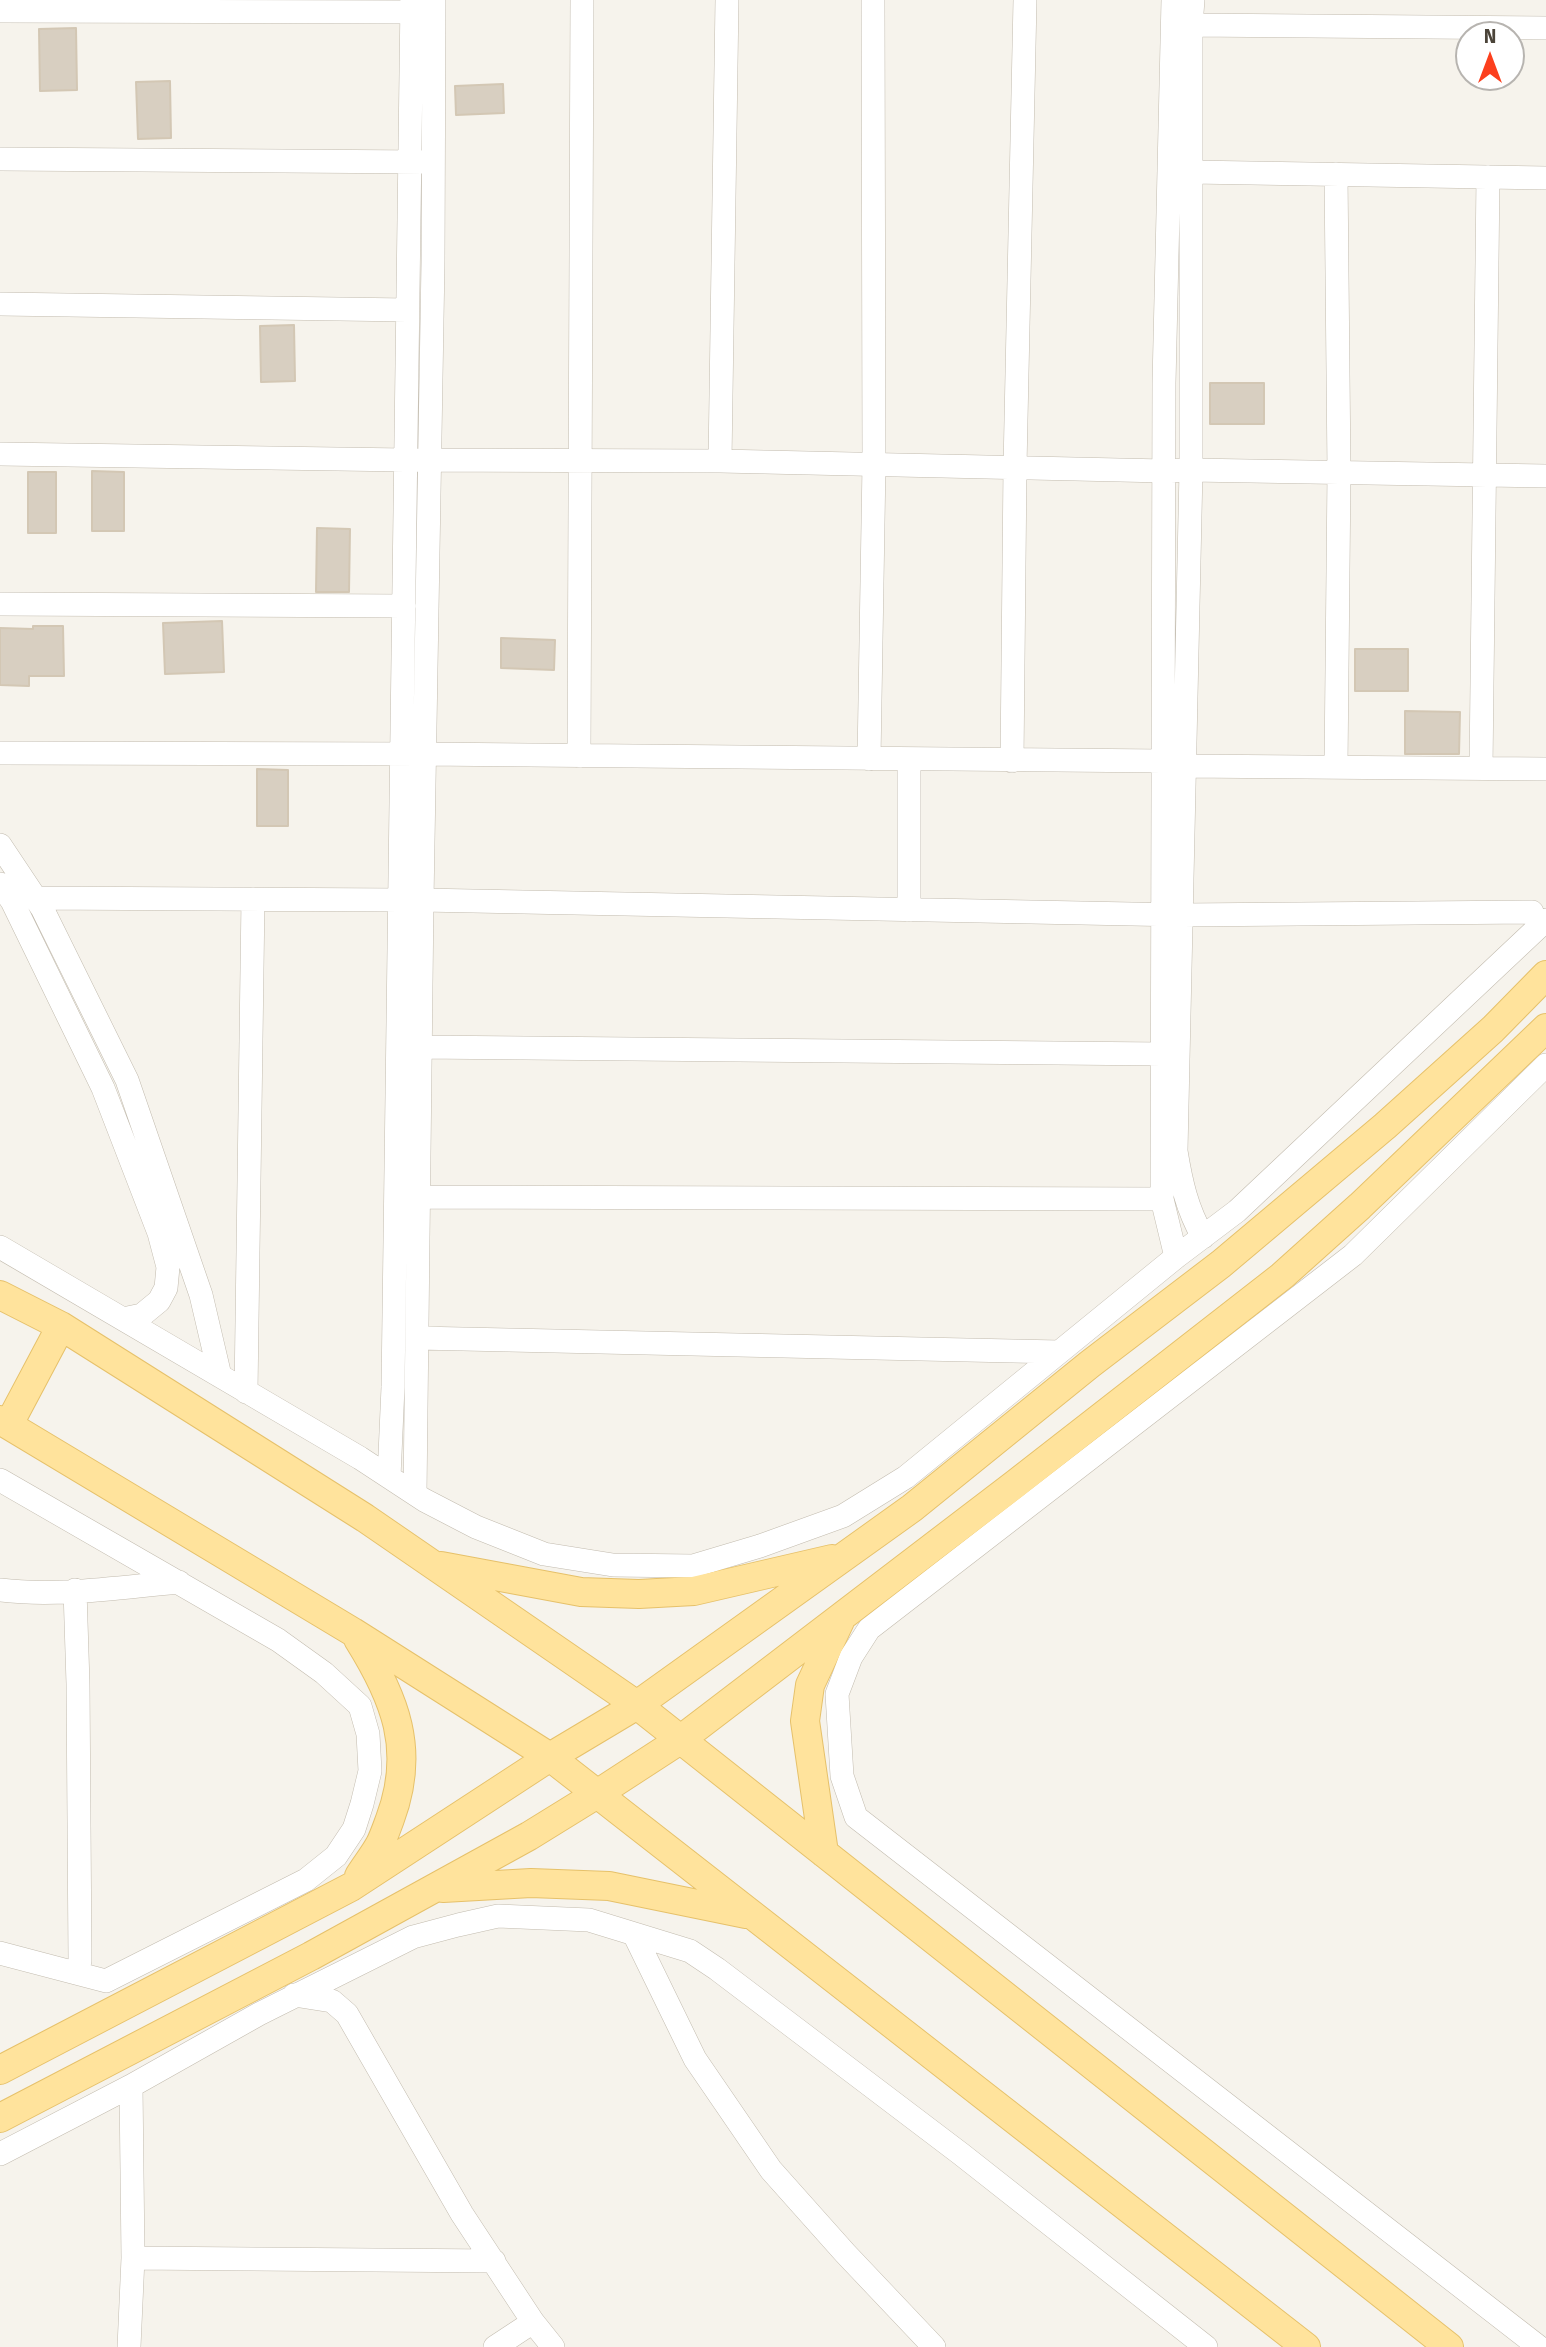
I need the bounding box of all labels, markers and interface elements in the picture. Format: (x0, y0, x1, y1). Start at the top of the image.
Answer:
north arrow (1455, 21, 1525, 91)
text: N (1484, 25, 1496, 48)

